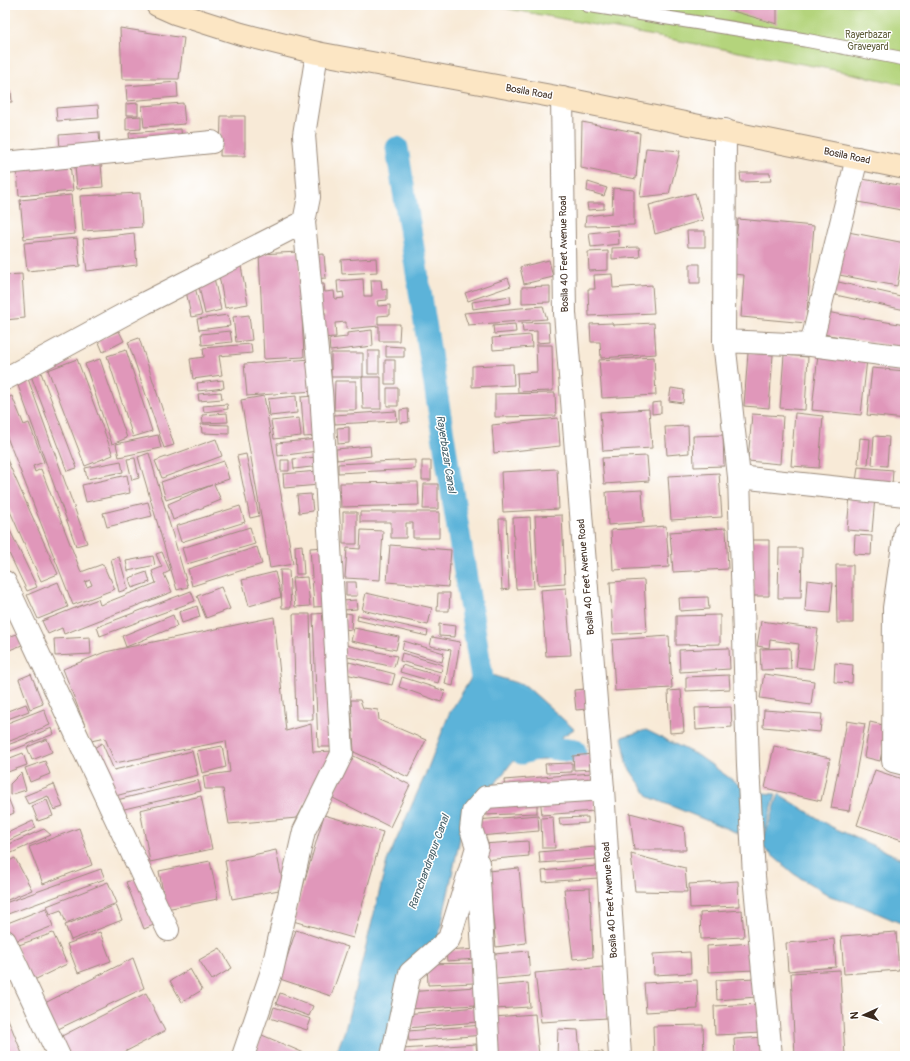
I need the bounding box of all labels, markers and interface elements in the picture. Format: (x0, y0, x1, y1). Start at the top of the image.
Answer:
park label: Rayerbazar Graveyard (845, 29, 891, 53)
street label: Bosila Road (505, 82, 553, 102)
street label: Bosila Road (823, 145, 871, 167)
street label: Bosila 40 Feet Avenue Road (557, 195, 571, 312)
water label: Rayerbazar Canal (433, 414, 459, 495)
street label: Bosila 40 Feet Avenue Road (575, 518, 597, 636)
water label: Ramchandrapur Canal (406, 811, 453, 911)
street label: Bosila 40 Feet Avenue Road (600, 841, 620, 959)
north arrow (844, 995, 884, 1035)
text: N (848, 1011, 861, 1020)

